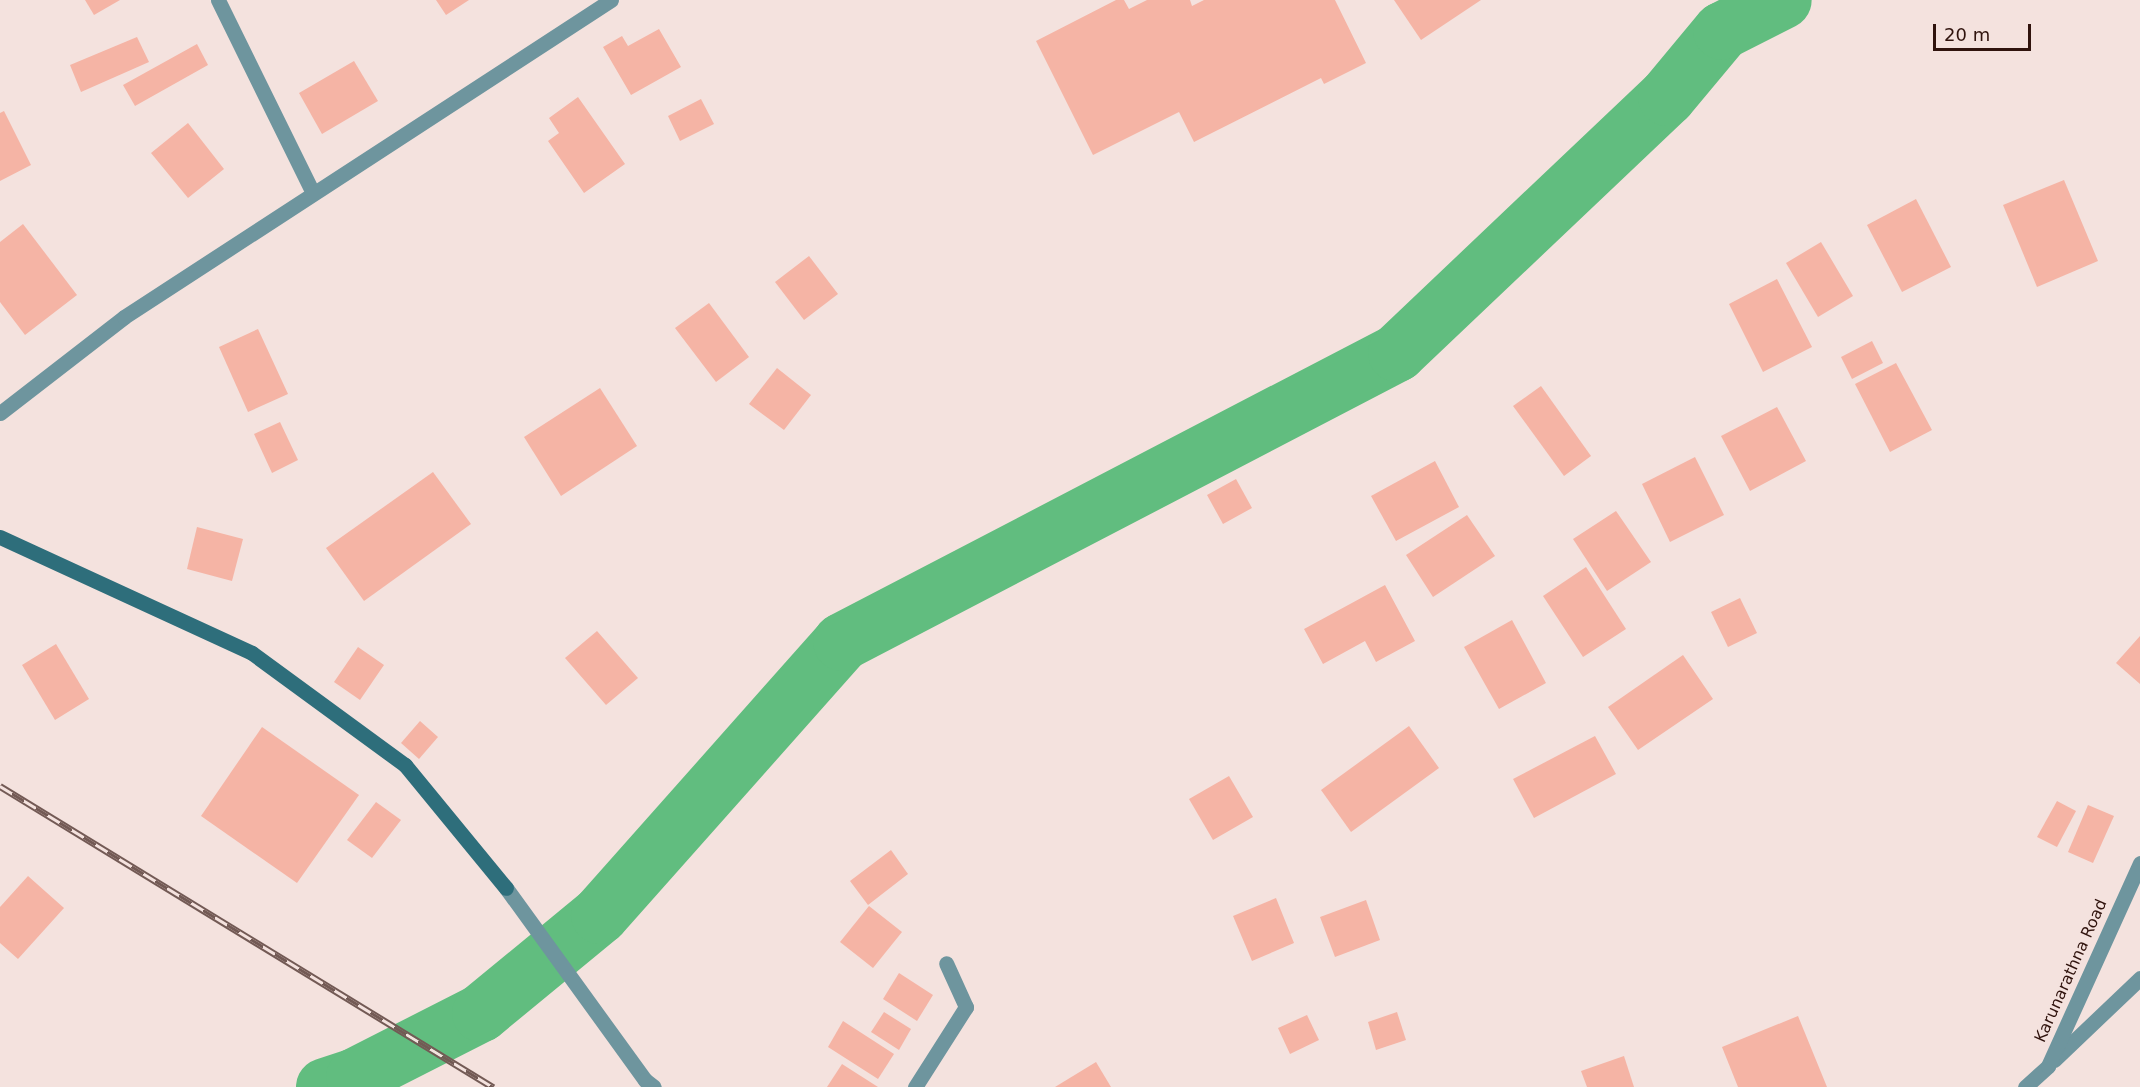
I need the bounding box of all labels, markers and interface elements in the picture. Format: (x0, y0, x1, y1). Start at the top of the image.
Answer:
scale bar (1936, 12, 2034, 50)
text: 20 m (1944, 24, 1990, 45)
street label: Karunarathna Road (2031, 896, 2111, 1046)

